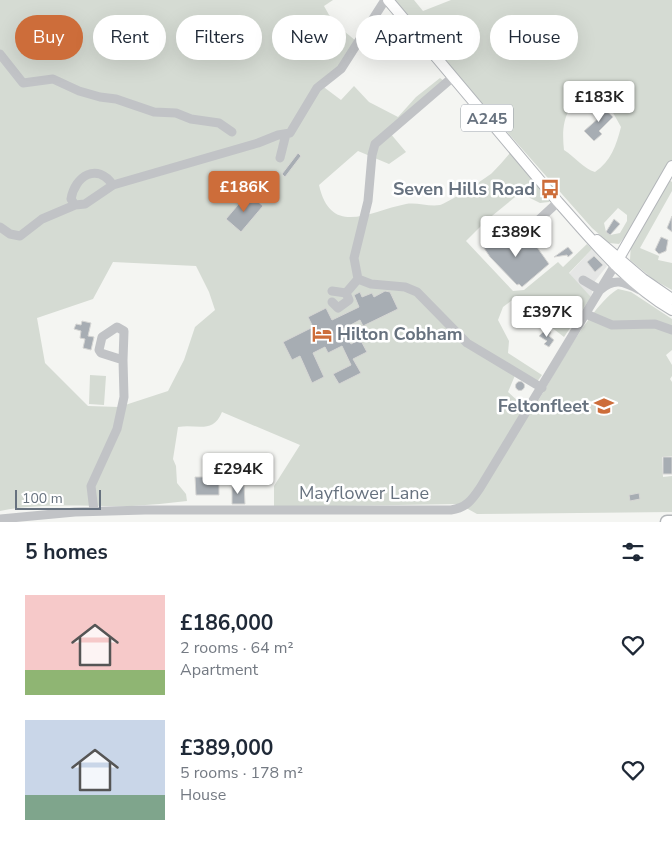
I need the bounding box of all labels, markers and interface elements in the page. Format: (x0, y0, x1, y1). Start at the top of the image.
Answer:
chip: Buy (15, 15, 83, 60)
chip: Rent (93, 15, 166, 60)
chip: Filters (176, 15, 262, 60)
chip: New (272, 15, 346, 60)
chip: Apartment (356, 15, 480, 60)
chip: House (490, 15, 578, 60)
pin: £183K (564, 80, 634, 123)
text: £183K (574, 86, 624, 108)
road number: A245 (461, 105, 513, 132)
pin: £186K (209, 170, 279, 213)
text: £186K (219, 176, 269, 198)
place label: Seven Hills Road (393, 177, 535, 201)
bus stop icon: Seven Hills Road (539, 178, 561, 200)
pin: £389K (481, 216, 551, 258)
text: £389K (491, 221, 541, 243)
pin: £397K (512, 296, 582, 338)
text: £397K (522, 301, 572, 323)
place label: Hilton Cobham (337, 322, 463, 346)
hotel icon: Hilton Cobham (311, 323, 333, 345)
place label: Feltonfleet (498, 394, 589, 418)
school or university icon: Feltonfleet (593, 395, 615, 417)
pin: £294K (203, 452, 273, 495)
text: £294K (213, 458, 263, 480)
street label: Mayflower Lane (299, 481, 429, 505)
scale bar (15, 487, 101, 510)
text: 100 m (22, 489, 63, 508)
text: 5 homes (25, 538, 108, 566)
icon: filters (619, 538, 647, 566)
text: £186,000 (180, 609, 273, 637)
icon: home (65, 615, 125, 675)
icon: heart (619, 631, 647, 659)
text: 2 rooms · 64 m² (180, 637, 293, 659)
text: Apartment (180, 659, 258, 681)
text: £389,000 (180, 734, 273, 762)
icon: home (65, 740, 125, 800)
icon: heart (619, 756, 647, 784)
text: 5 rooms · 178 m² (180, 762, 303, 784)
text: House (180, 784, 226, 806)

